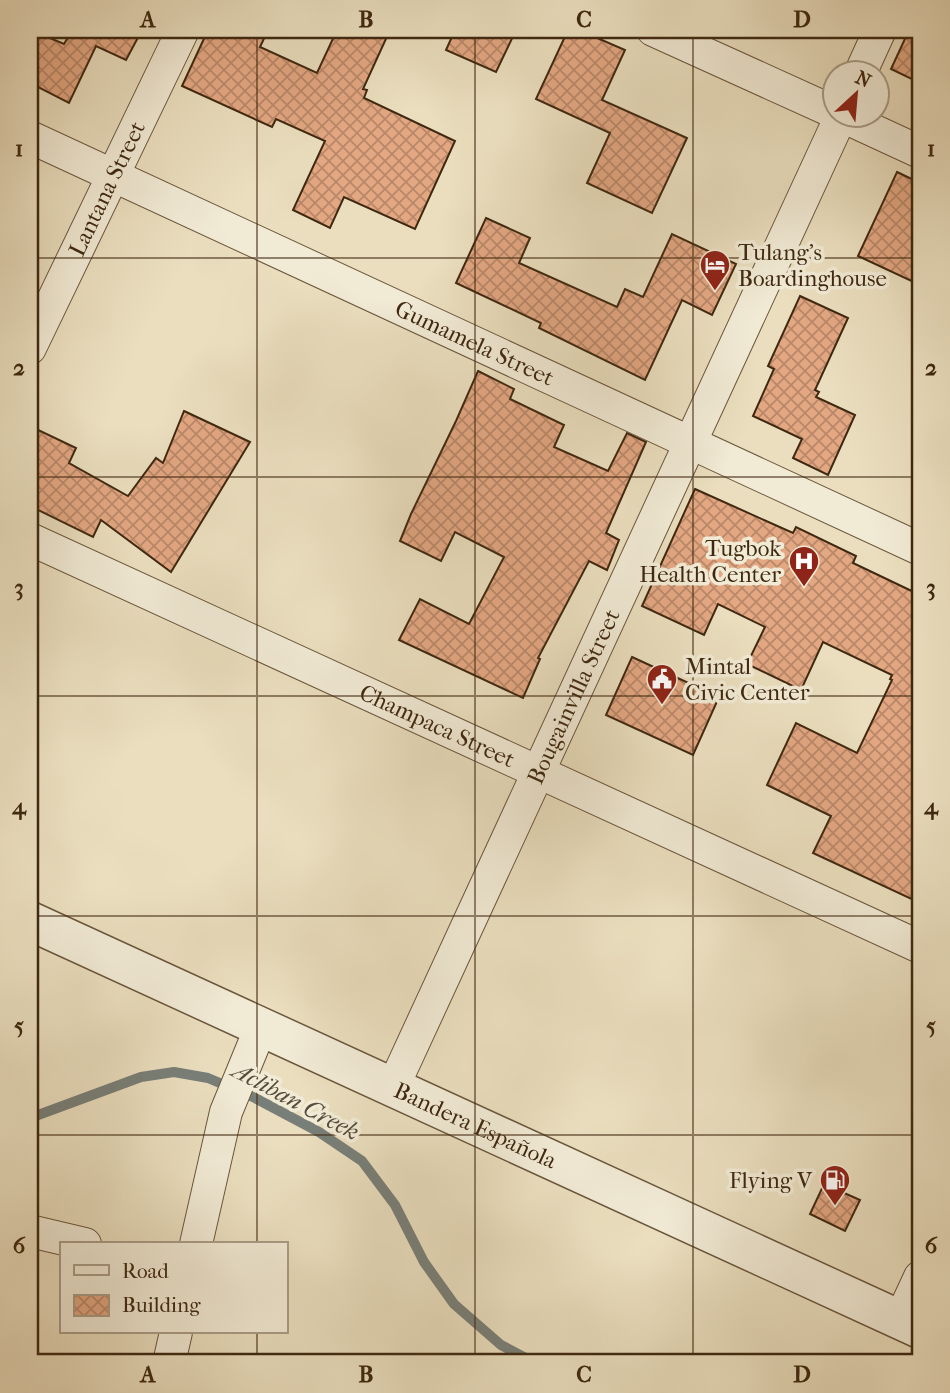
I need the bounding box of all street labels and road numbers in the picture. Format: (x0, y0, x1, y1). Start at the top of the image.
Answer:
street label: Lantana Street (63, 117, 151, 260)
street label: Gumamela Street (391, 294, 558, 391)
street label: Bougainvilla Street (521, 605, 625, 788)
street label: Champaca Street (355, 678, 519, 773)
street label: Bandera Española (390, 1076, 561, 1174)

